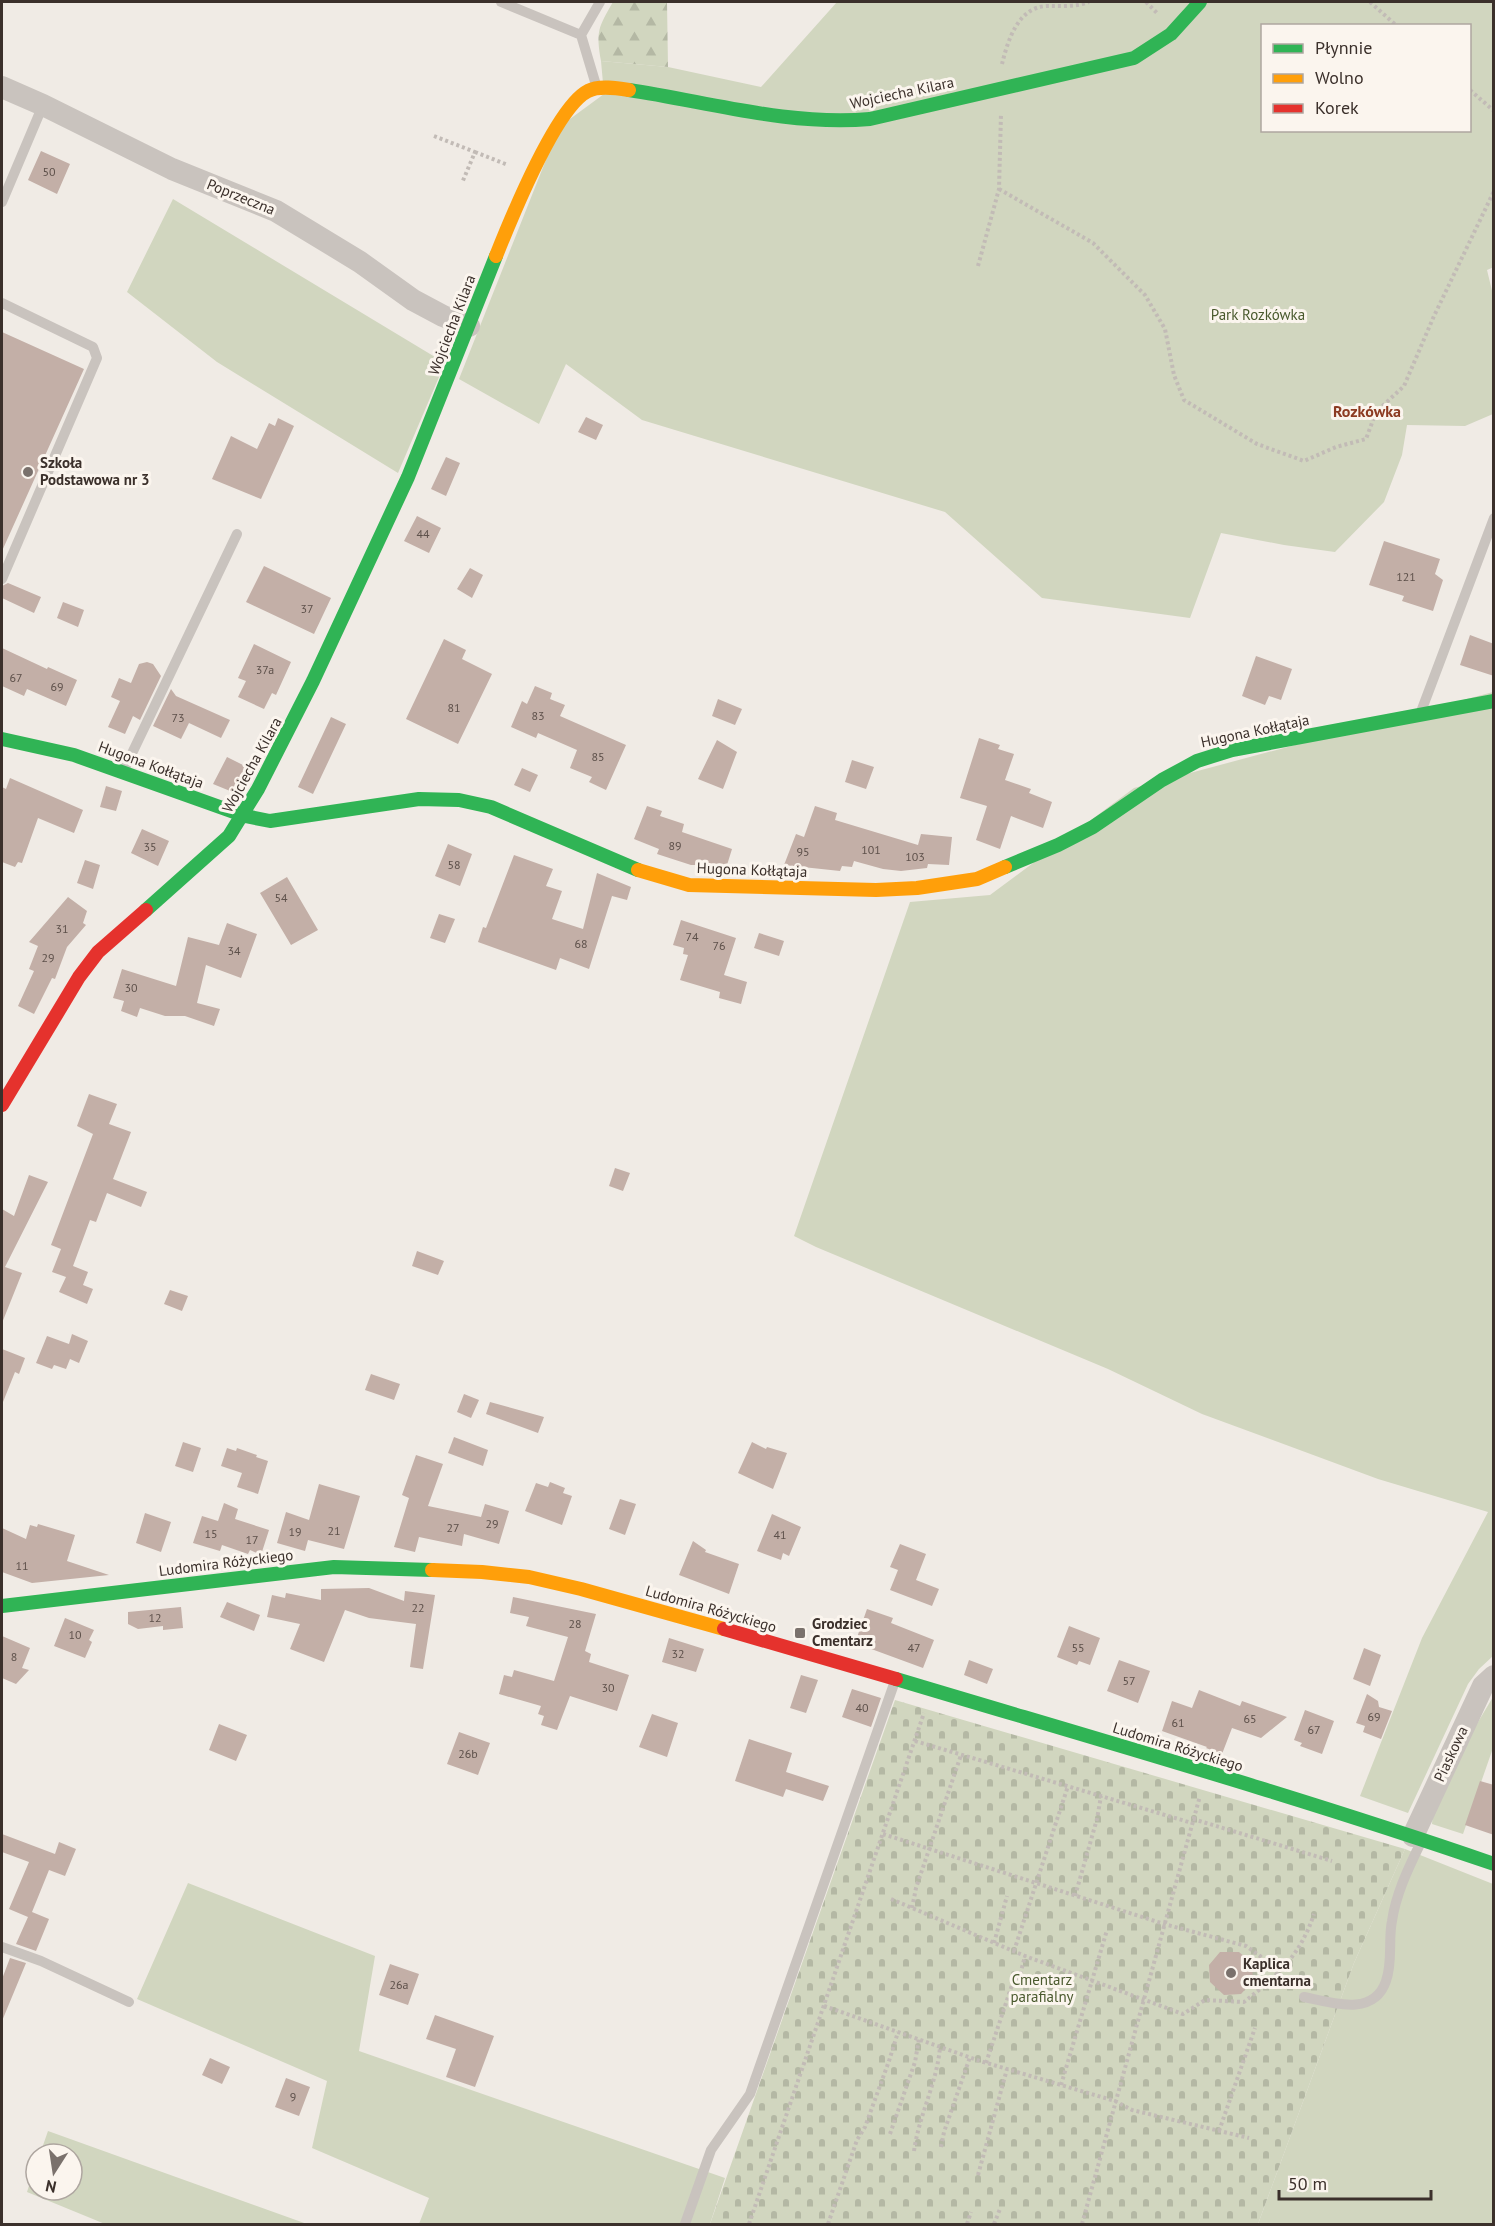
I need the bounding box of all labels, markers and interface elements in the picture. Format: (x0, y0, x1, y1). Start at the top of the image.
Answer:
legend (1261, 24, 1471, 132)
text: Płynnie (1315, 36, 1372, 59)
text: Wolno (1315, 66, 1364, 89)
street label: Wojciecha Kilara (848, 72, 956, 113)
text: Korek (1315, 96, 1359, 119)
house number: 50 (42, 164, 56, 179)
street label: Poprzeczna (204, 174, 278, 219)
street label: Wojciecha Kilara (424, 272, 479, 378)
park label: Park Rozkówka (1211, 305, 1305, 324)
district label: Rozkówka (1333, 401, 1401, 421)
place label: Szkoła Podstawowa nr 3 (40, 453, 150, 489)
marker: Szkoła Podstawowa nr 3 (21, 465, 35, 479)
house number: 44 (416, 526, 430, 541)
house number: 121 (1396, 569, 1416, 584)
house number: 37 (300, 601, 314, 616)
house number: 37a (256, 662, 274, 677)
house number: 67 (9, 670, 23, 685)
house number: 69 (50, 679, 64, 694)
house number: 81 (447, 700, 461, 715)
house number: 83 (531, 708, 545, 723)
house number: 73 (171, 710, 185, 725)
street label: Hugona Kołłątaja (1199, 710, 1311, 751)
street label: Wojciecha Kilara (218, 714, 286, 816)
street label: Hugona Kołłątaja (96, 737, 206, 792)
house number: 85 (591, 749, 605, 764)
house number: 89 (668, 838, 682, 853)
house number: 35 (143, 839, 157, 854)
house number: 101 (861, 842, 881, 857)
house number: 95 (796, 844, 810, 859)
house number: 103 (905, 849, 925, 864)
house number: 58 (447, 857, 461, 872)
street label: Hugona Kołłątaja (696, 858, 808, 881)
house number: 54 (274, 890, 288, 905)
house number: 31 (55, 921, 69, 936)
house number: 74 (685, 929, 699, 944)
house number: 68 (574, 936, 588, 951)
house number: 76 (712, 938, 726, 953)
house number: 34 (227, 943, 241, 958)
house number: 29 (41, 950, 55, 965)
house number: 30 (124, 980, 138, 995)
house number: 29 (485, 1516, 499, 1531)
house number: 27 (446, 1520, 460, 1535)
house number: 21 (327, 1523, 341, 1538)
house number: 19 (288, 1524, 302, 1539)
house number: 15 (204, 1526, 218, 1541)
house number: 41 (773, 1527, 787, 1542)
house number: 17 (245, 1532, 259, 1547)
street label: Ludomira Różyckiego (158, 1545, 294, 1580)
house number: 11 (15, 1558, 29, 1573)
street label: Ludomira Różyckiego (643, 1581, 779, 1636)
house number: 22 (411, 1600, 425, 1615)
house number: 12 (148, 1610, 162, 1625)
place label: Grodziec Cmentarz (812, 1614, 873, 1650)
house number: 28 (568, 1616, 582, 1631)
marker: Grodziec Cmentarz (793, 1626, 807, 1640)
house number: 10 (68, 1627, 82, 1642)
house number: 47 (907, 1640, 921, 1655)
house number: 55 (1071, 1640, 1085, 1655)
house number: 32 (671, 1646, 685, 1661)
house number: 8 (11, 1649, 17, 1664)
house number: 57 (1122, 1673, 1136, 1688)
house number: 30 (601, 1680, 615, 1695)
house number: 40 (855, 1700, 869, 1715)
house number: 69 (1367, 1709, 1381, 1724)
house number: 65 (1243, 1711, 1257, 1726)
house number: 61 (1171, 1715, 1185, 1730)
street label: Ludomira Różyckiego (1111, 1718, 1246, 1775)
house number: 67 (1307, 1722, 1321, 1737)
street label: Piaskowa (1429, 1723, 1472, 1785)
house number: 26b (458, 1746, 478, 1761)
place label: Kaplica cmentarna (1243, 1954, 1311, 1990)
marker: Kaplica cmentarna (1224, 1966, 1238, 1980)
park label: Cmentarz parafialny (1010, 1970, 1074, 2006)
house number: 26a (389, 1977, 409, 1992)
house number: 9 (290, 2089, 296, 2104)
north arrow (24, 2142, 84, 2202)
scale bar (1279, 2163, 1430, 2201)
text: 50 m (1288, 2172, 1327, 2195)
text: N (44, 2176, 58, 2198)

